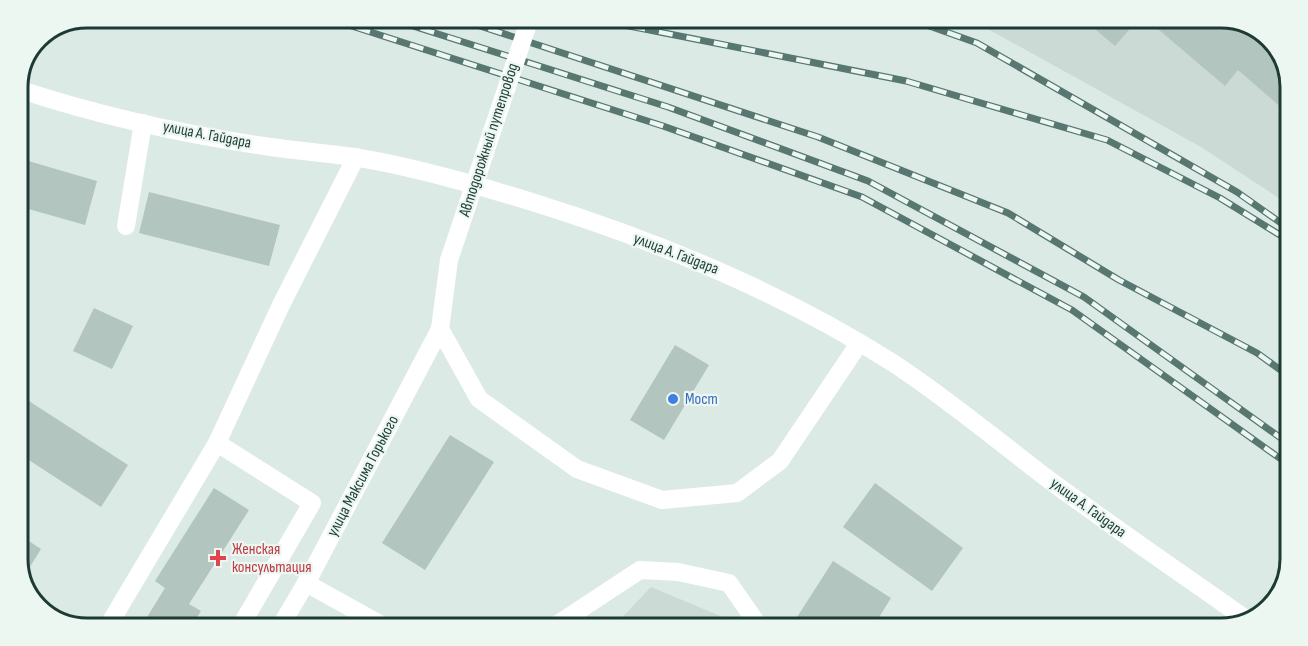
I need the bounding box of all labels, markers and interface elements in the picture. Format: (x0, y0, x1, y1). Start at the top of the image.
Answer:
street label: Автодорожный путепровод (455, 61, 523, 220)
street label: улица А. Гайдара (161, 117, 253, 153)
street label: улица А. Гайдара (631, 229, 721, 279)
place label: Мост (685, 390, 718, 409)
marker: Мост (666, 392, 680, 406)
street label: улица Максима Горького (323, 412, 403, 540)
street label: улица А. Гайдара (1046, 474, 1130, 542)
place label: Женская консультация (232, 540, 311, 577)
marker: Женская консультация (209, 549, 227, 567)

